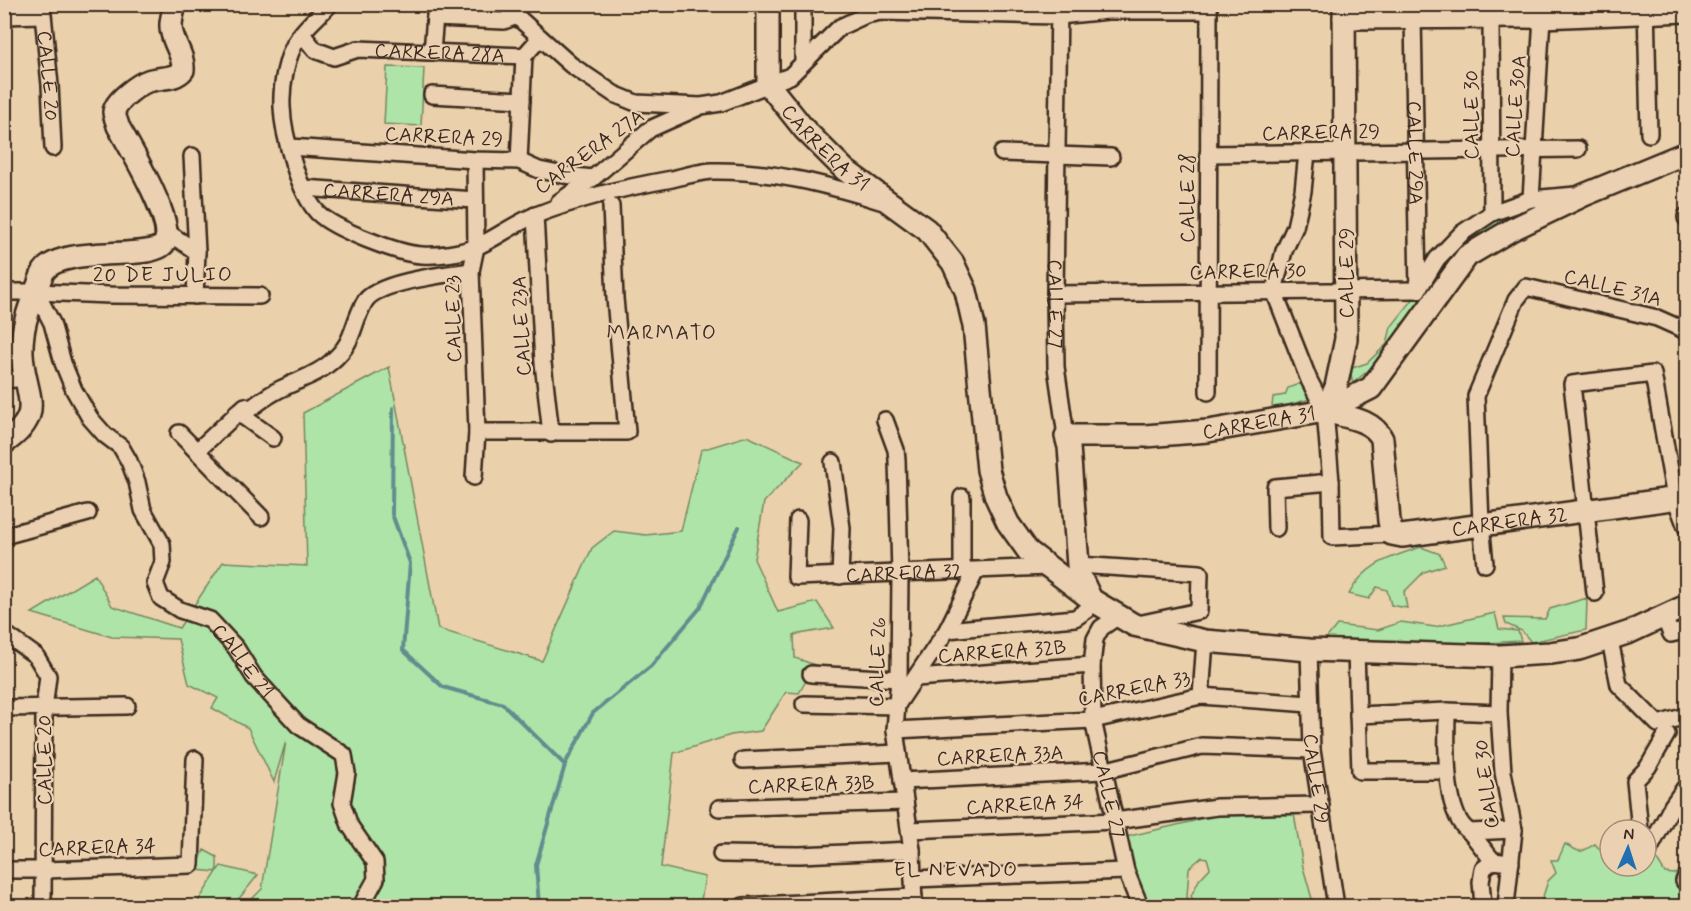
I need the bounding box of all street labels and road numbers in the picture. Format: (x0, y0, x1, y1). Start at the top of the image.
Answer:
street label: CALLE 20 (30, 29, 64, 122)
street label: CARRERA 28A (374, 38, 505, 70)
street label: CALLE 30A (1499, 54, 1534, 158)
street label: CALLE 30 (1459, 70, 1486, 160)
street label: CARRERA 31 (774, 99, 874, 198)
street label: CALLE 29A (1400, 101, 1428, 205)
street label: CARRERA 27A (530, 103, 650, 201)
street label: CARRERA 29 (1262, 119, 1380, 148)
street label: CARRERA 29 (384, 121, 504, 154)
street label: CALLE 28 (1175, 153, 1202, 243)
street label: CARRERA 29A (322, 177, 455, 214)
street label: CALLE 29 (1334, 228, 1361, 318)
street label: CARRERA 30 (1189, 258, 1307, 287)
street label: CALLE 27 (1040, 259, 1068, 349)
street label: CALLE 31A (1561, 263, 1664, 314)
street label: CALLE 23 (440, 275, 469, 363)
street label: CALLE 23A (506, 275, 539, 377)
street label: CARRERA 31 (1201, 401, 1318, 447)
street label: CARRERA 32 (1450, 501, 1569, 544)
street label: CARRERA 32 (845, 558, 963, 590)
street label: CALLE 26 (863, 617, 894, 708)
street label: CALLE 21 (205, 618, 279, 705)
street label: CARRERA 32B (937, 635, 1067, 670)
street label: CARRERA 33 (1076, 665, 1193, 714)
street label: CALLE 20 (32, 715, 59, 805)
street label: CALLE 29 (1297, 733, 1335, 826)
street label: CALLE 30 (1469, 738, 1506, 830)
street label: CARRERA 33A (936, 740, 1064, 773)
street label: CALLE 27 (1085, 748, 1130, 841)
street label: CARRERA 33B (747, 770, 875, 801)
street label: CARRERA 34 (966, 789, 1085, 822)
street label: CARRERA 34 (38, 833, 156, 864)

